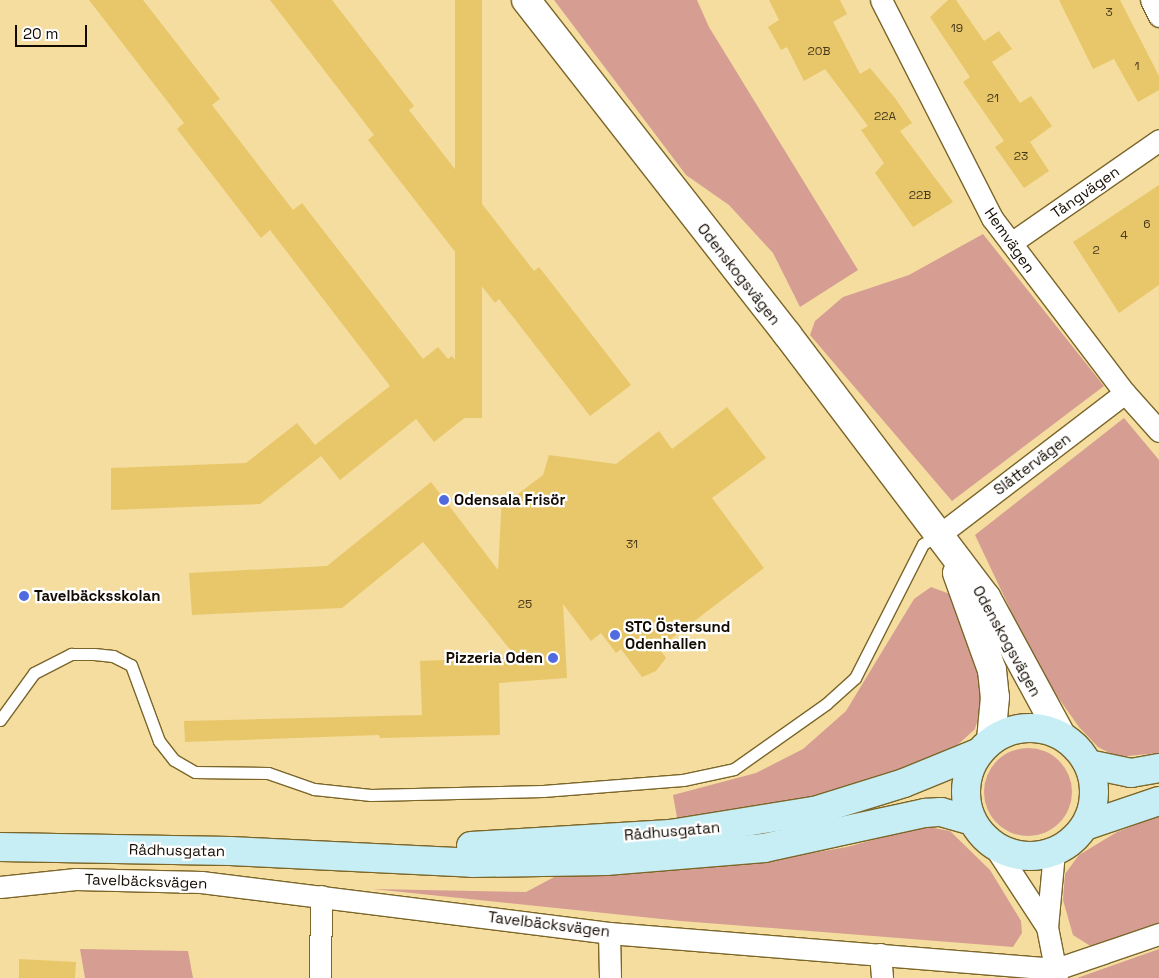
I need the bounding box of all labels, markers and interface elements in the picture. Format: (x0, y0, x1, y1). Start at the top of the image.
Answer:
house number: 3 (1105, 6, 1113, 20)
scale bar (18, 15, 90, 47)
house number: 19 (951, 22, 963, 36)
text: 20 m (23, 24, 58, 43)
house number: 20B (808, 45, 830, 59)
house number: 1 (1134, 60, 1140, 74)
house number: 21 (987, 92, 999, 106)
house number: 22A (874, 110, 896, 124)
house number: 23 (1014, 150, 1028, 164)
street label: Tångvägen (1048, 162, 1122, 222)
house number: 22B (909, 189, 931, 203)
street label: Hemvägen (981, 204, 1039, 276)
house number: 6 (1143, 218, 1151, 232)
street label: Odenskogsvägen (694, 220, 784, 328)
house number: 4 (1120, 229, 1128, 243)
house number: 2 (1092, 244, 1100, 258)
street label: Slåttervägen (990, 429, 1074, 499)
place label: Odensala Frisör (454, 491, 565, 509)
marker: Odensala Frisör (438, 494, 450, 506)
house number: 31 (626, 538, 638, 552)
street label: Odenskogsvägen (969, 582, 1045, 700)
place label: Tavelbäcksskolan (34, 587, 160, 605)
marker: Tavelbäcksskolan (18, 590, 30, 602)
house number: 25 (518, 598, 532, 612)
place label: STC Östersund Odenhallen (625, 617, 730, 652)
marker: STC Östersund Odenhallen (609, 629, 621, 641)
place label: Pizzeria Oden (446, 649, 543, 667)
marker: Pizzeria Oden (547, 652, 559, 664)
street label: Rådhusgatan (623, 818, 721, 844)
street label: Rådhusgatan (129, 840, 225, 860)
street label: Tavelbäcksvägen (84, 870, 208, 892)
street label: Tavelbäcksvägen (487, 908, 611, 940)

